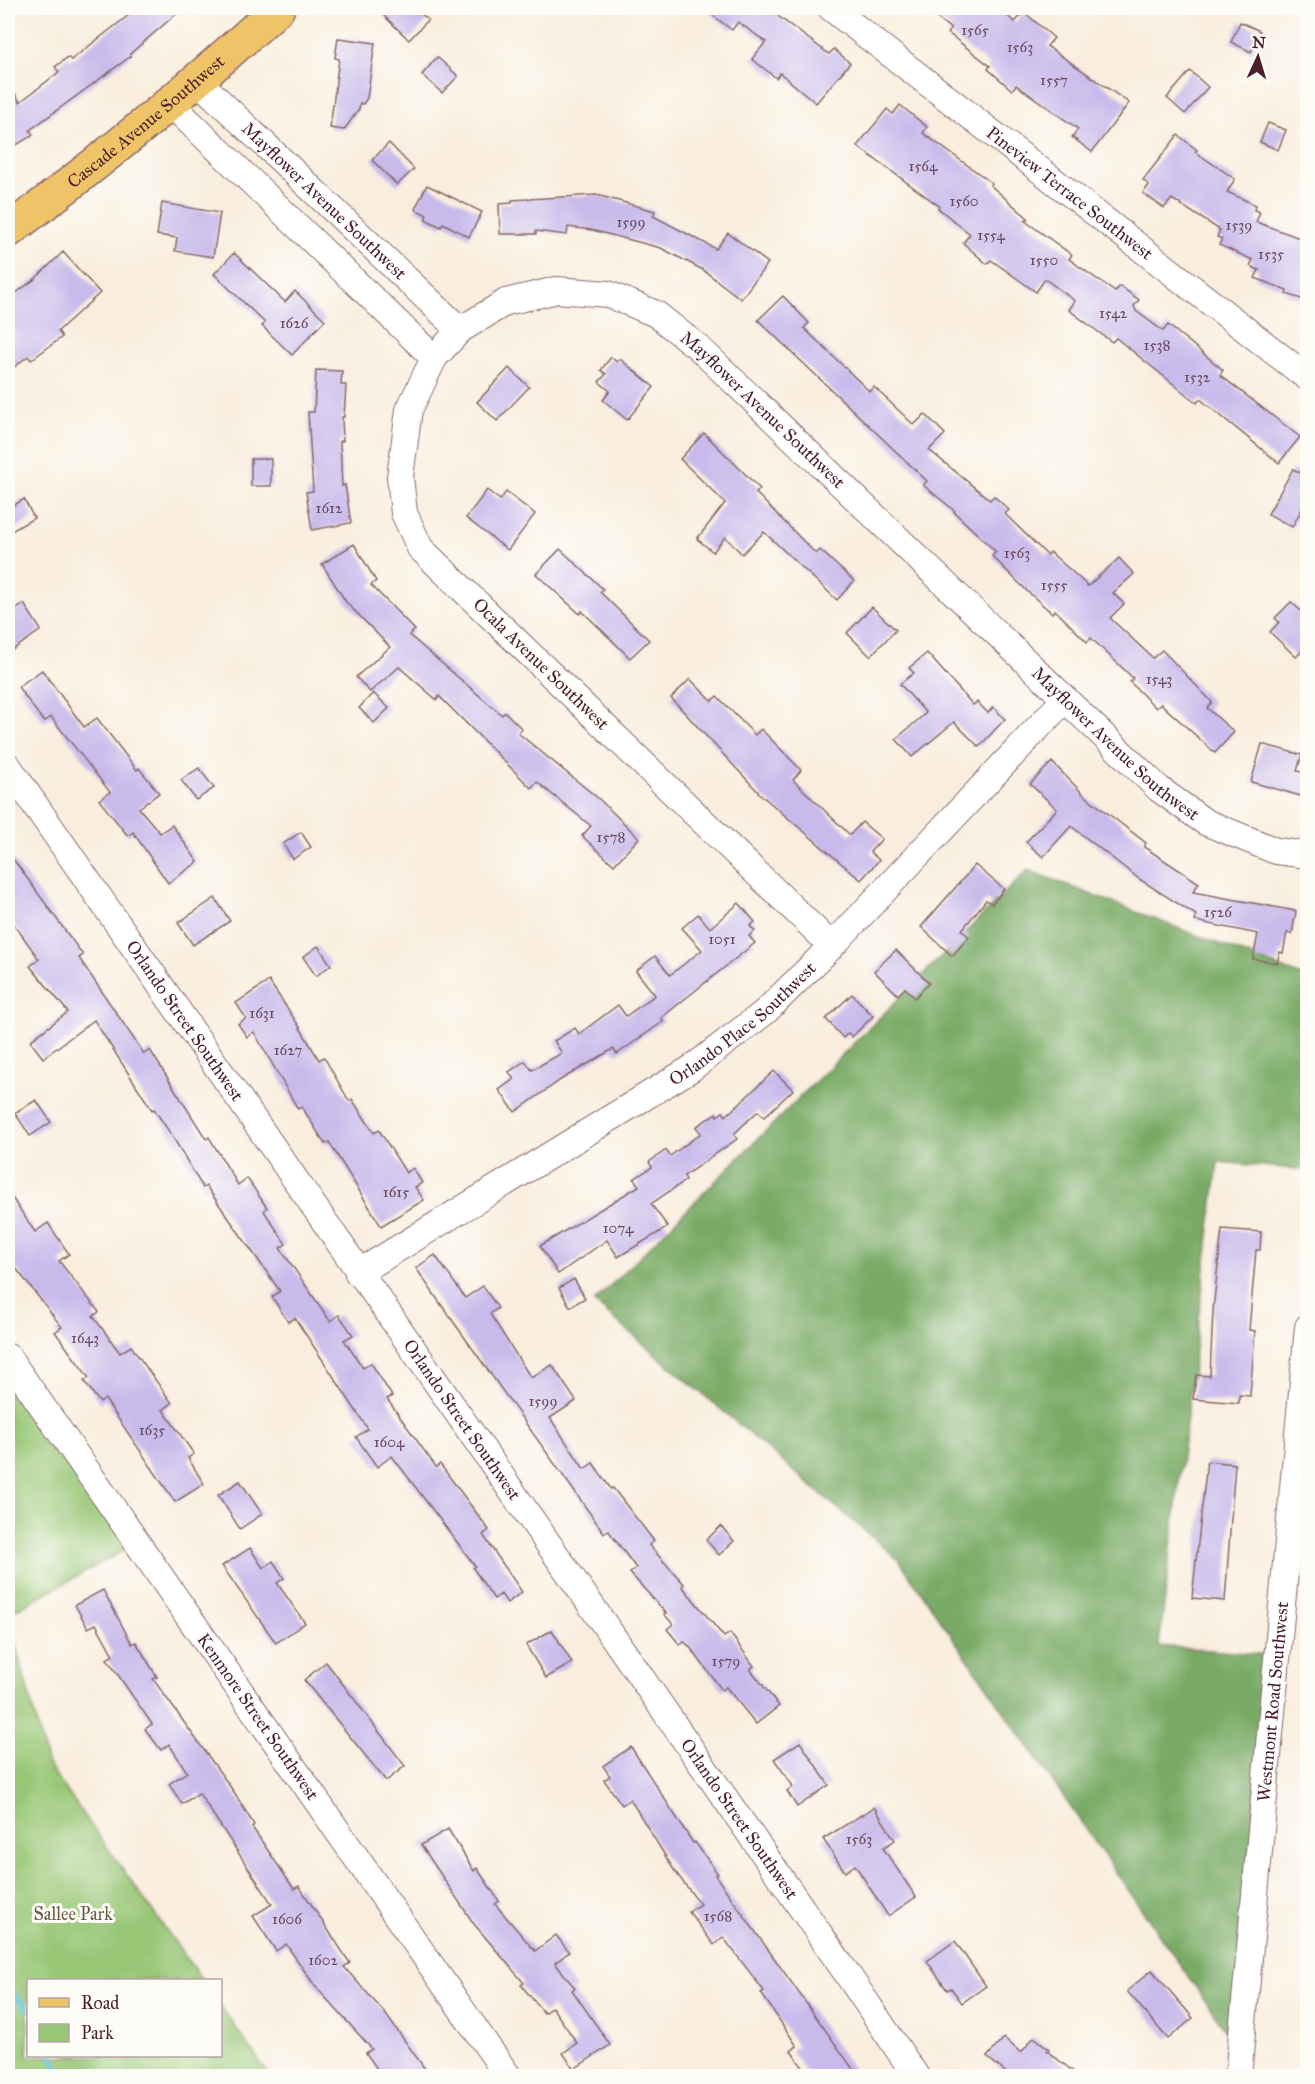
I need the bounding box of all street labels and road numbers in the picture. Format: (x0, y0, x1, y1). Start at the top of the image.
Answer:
street label: Cascade Avenue Southwest (63, 50, 229, 193)
street label: Mayflower Avenue Southwest (237, 117, 412, 285)
street label: Pineview Terrace Southwest (982, 122, 1158, 265)
street label: Mayflower Avenue Southwest (676, 327, 850, 494)
street label: Ocala Avenue Southwest (468, 593, 614, 735)
street label: Mayflower Avenue Southwest (1027, 662, 1204, 826)
street label: Orlando Street Southwest (121, 936, 249, 1106)
street label: Orlando Place Southwest (665, 957, 821, 1090)
street label: Orlando Street Southwest (399, 1335, 526, 1505)
street label: Westmont Road Southwest (1253, 1600, 1293, 1803)
street label: Kenmore Street Southwest (192, 1629, 324, 1805)
street label: Orlando Street Southwest (676, 1734, 803, 1904)

